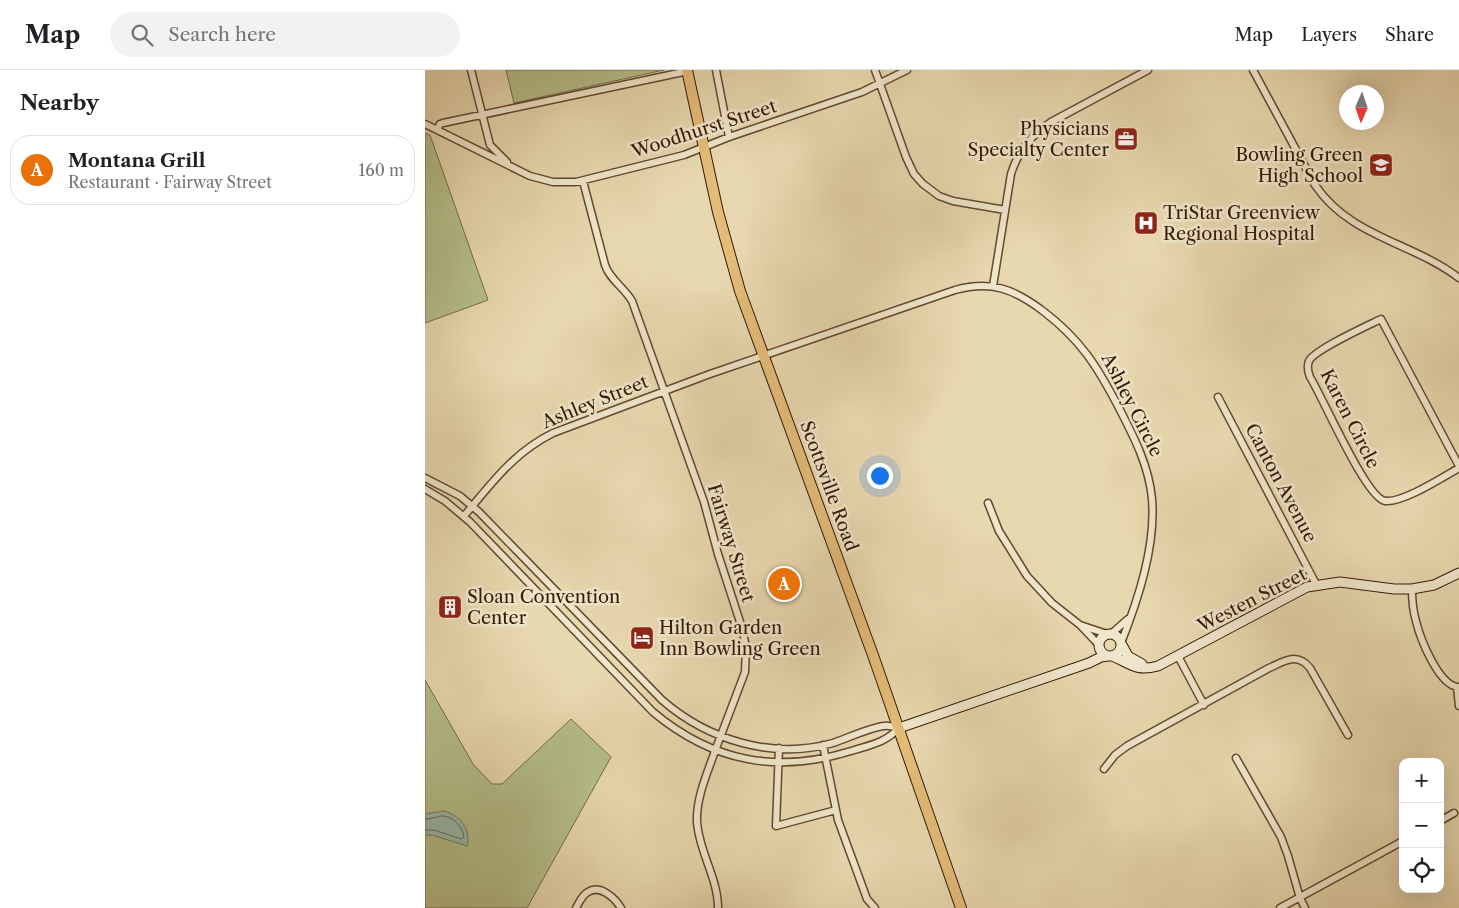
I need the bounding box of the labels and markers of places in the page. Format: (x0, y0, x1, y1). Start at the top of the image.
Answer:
place label: Physicians Specialty Center (967, 118, 1109, 161)
office icon: Physicians Specialty Center (1113, 126, 1139, 152)
place label: Bowling Green High School (1235, 144, 1363, 187)
school or university icon: Bowling Green High School (1368, 152, 1394, 178)
place label: TriStar Greenview Regional Hospital (1163, 202, 1321, 245)
hospital icon: TriStar Greenview Regional Hospital (1133, 210, 1159, 236)
pin: A (768, 565, 800, 603)
place label: Sloan Convention Center (467, 586, 620, 629)
building icon: Sloan Convention Center (437, 594, 463, 620)
place label: Hilton Garden Inn Bowling Green (659, 617, 821, 660)
hotel icon: Hilton Garden Inn Bowling Green (629, 625, 655, 651)

